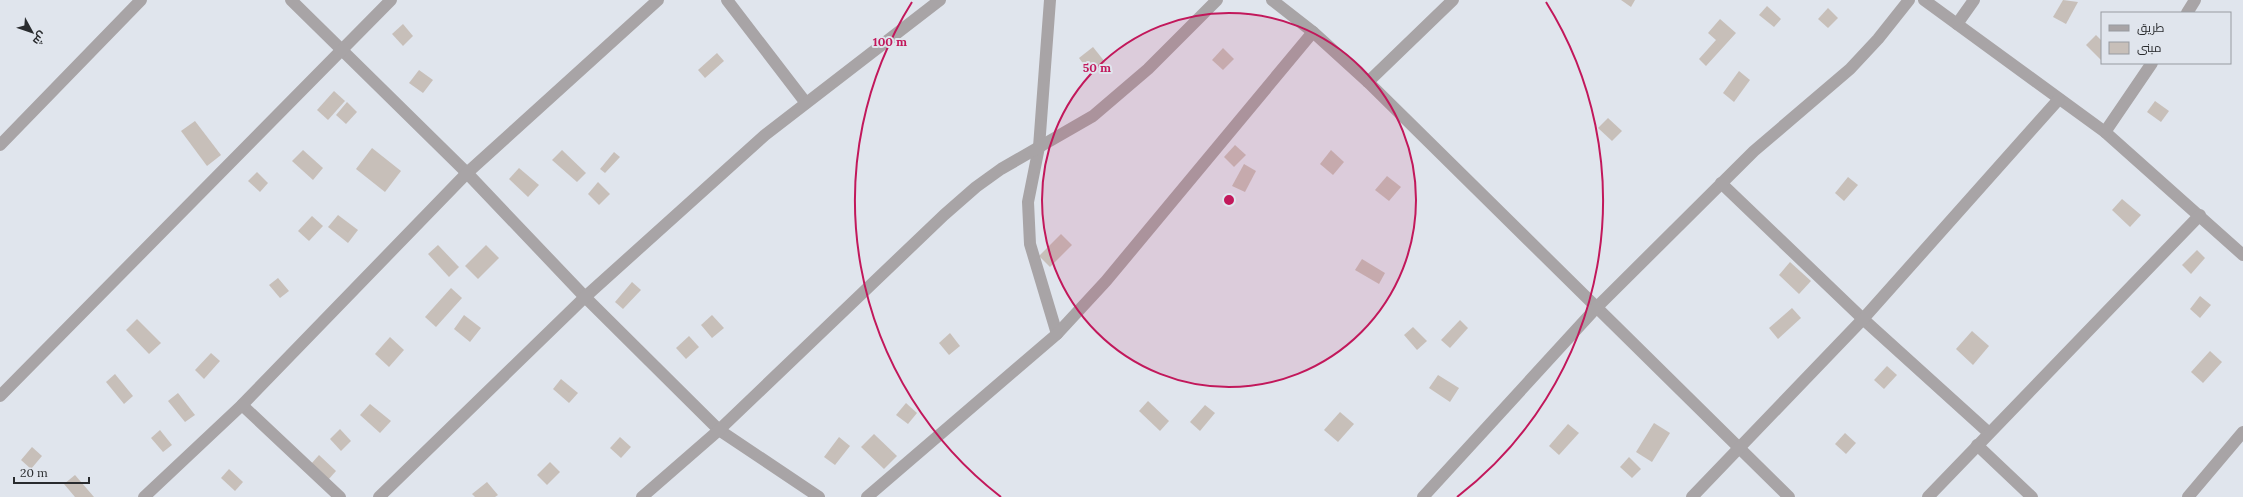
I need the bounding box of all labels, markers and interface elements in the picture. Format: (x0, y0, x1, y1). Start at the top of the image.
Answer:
north arrow (12, 12, 52, 52)
legend (2101, 12, 2231, 64)
text: طريق (2137, 20, 2165, 35)
text: ش (30, 29, 50, 48)
text: 100 m (873, 34, 907, 49)
text: مبنى (2137, 40, 2162, 55)
text: 50 m (1083, 60, 1111, 75)
centre of rings (1222, 193, 1236, 207)
scale bar (14, 459, 89, 485)
text: 20 m (20, 465, 48, 480)

